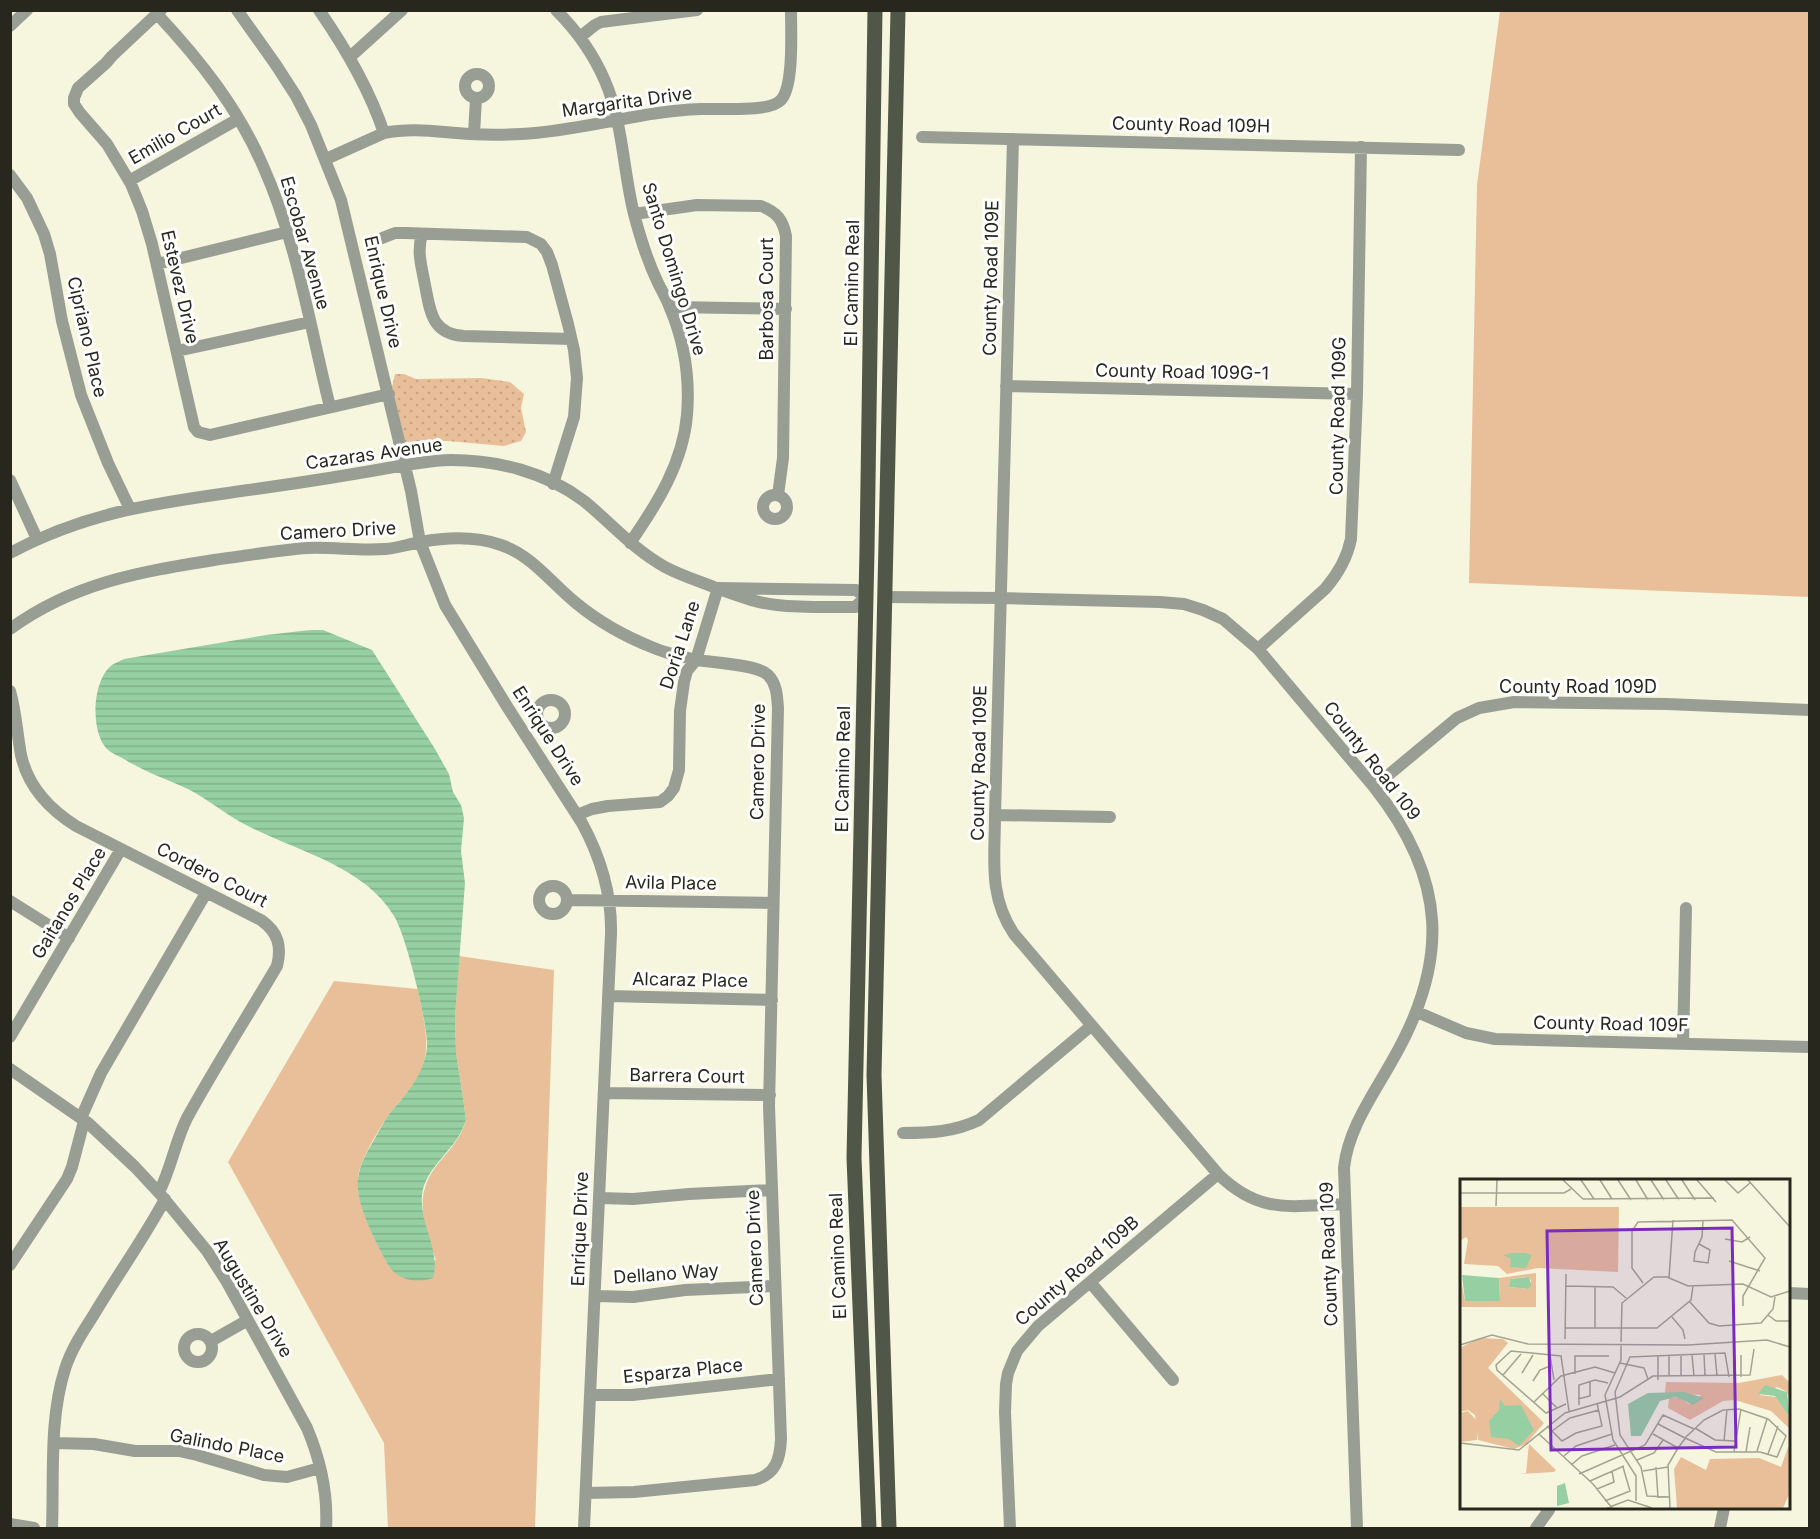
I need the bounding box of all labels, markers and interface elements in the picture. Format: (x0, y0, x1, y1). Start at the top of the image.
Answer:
street label: Margarita Drive (560, 82, 693, 121)
street label: Emilio Court (125, 99, 225, 168)
street label: County Road 109H (1112, 113, 1270, 136)
street label: Escobar Avenue (276, 174, 335, 312)
street label: Santo Domingo Drive (638, 180, 711, 358)
street label: County Road 109E (979, 200, 1002, 356)
street label: El Camino Real (840, 220, 863, 346)
street label: Estevez Drive (157, 228, 204, 346)
street label: Enrique Drive (360, 234, 407, 350)
street label: Barbosa Court (756, 237, 777, 360)
street label: Cipriano Place (63, 274, 112, 399)
street label: County Road 109G (1326, 337, 1349, 495)
street label: County Road 109G-1 (1095, 359, 1269, 384)
street label: Cazaras Avenue (304, 434, 444, 474)
street label: Camero Drive (279, 517, 397, 544)
street label: Doria Lane (655, 598, 704, 692)
street label: County Road 109D (1499, 676, 1657, 697)
street label: Enrique Drive (508, 682, 588, 790)
street label: County Road 109E (967, 685, 990, 841)
street label: County Road 109 (1319, 697, 1425, 824)
street label: Camero Drive (746, 704, 769, 820)
street label: El Camino Real (831, 706, 854, 832)
street label: Cordero Court (153, 838, 271, 912)
street label: Gaitanos Place (27, 843, 110, 962)
street label: Avila Place (625, 871, 717, 894)
street label: Alcaraz Place (632, 968, 748, 991)
street label: County Road 109F (1533, 1012, 1689, 1035)
street label: Barrera Court (629, 1064, 745, 1087)
street label: Enrique Drive (567, 1171, 592, 1287)
inset map (1460, 1179, 1790, 1509)
street label: County Road 109 (1315, 1181, 1342, 1327)
street label: Camero Drive (742, 1189, 767, 1307)
street label: El Camino Real (825, 1192, 850, 1320)
street label: County Road 109B (1011, 1211, 1143, 1330)
street label: Augustine Drive (210, 1234, 297, 1361)
street label: Dellano Way (613, 1259, 719, 1288)
street label: Esparza Place (622, 1354, 744, 1387)
street label: Galindo Place (168, 1424, 286, 1467)

